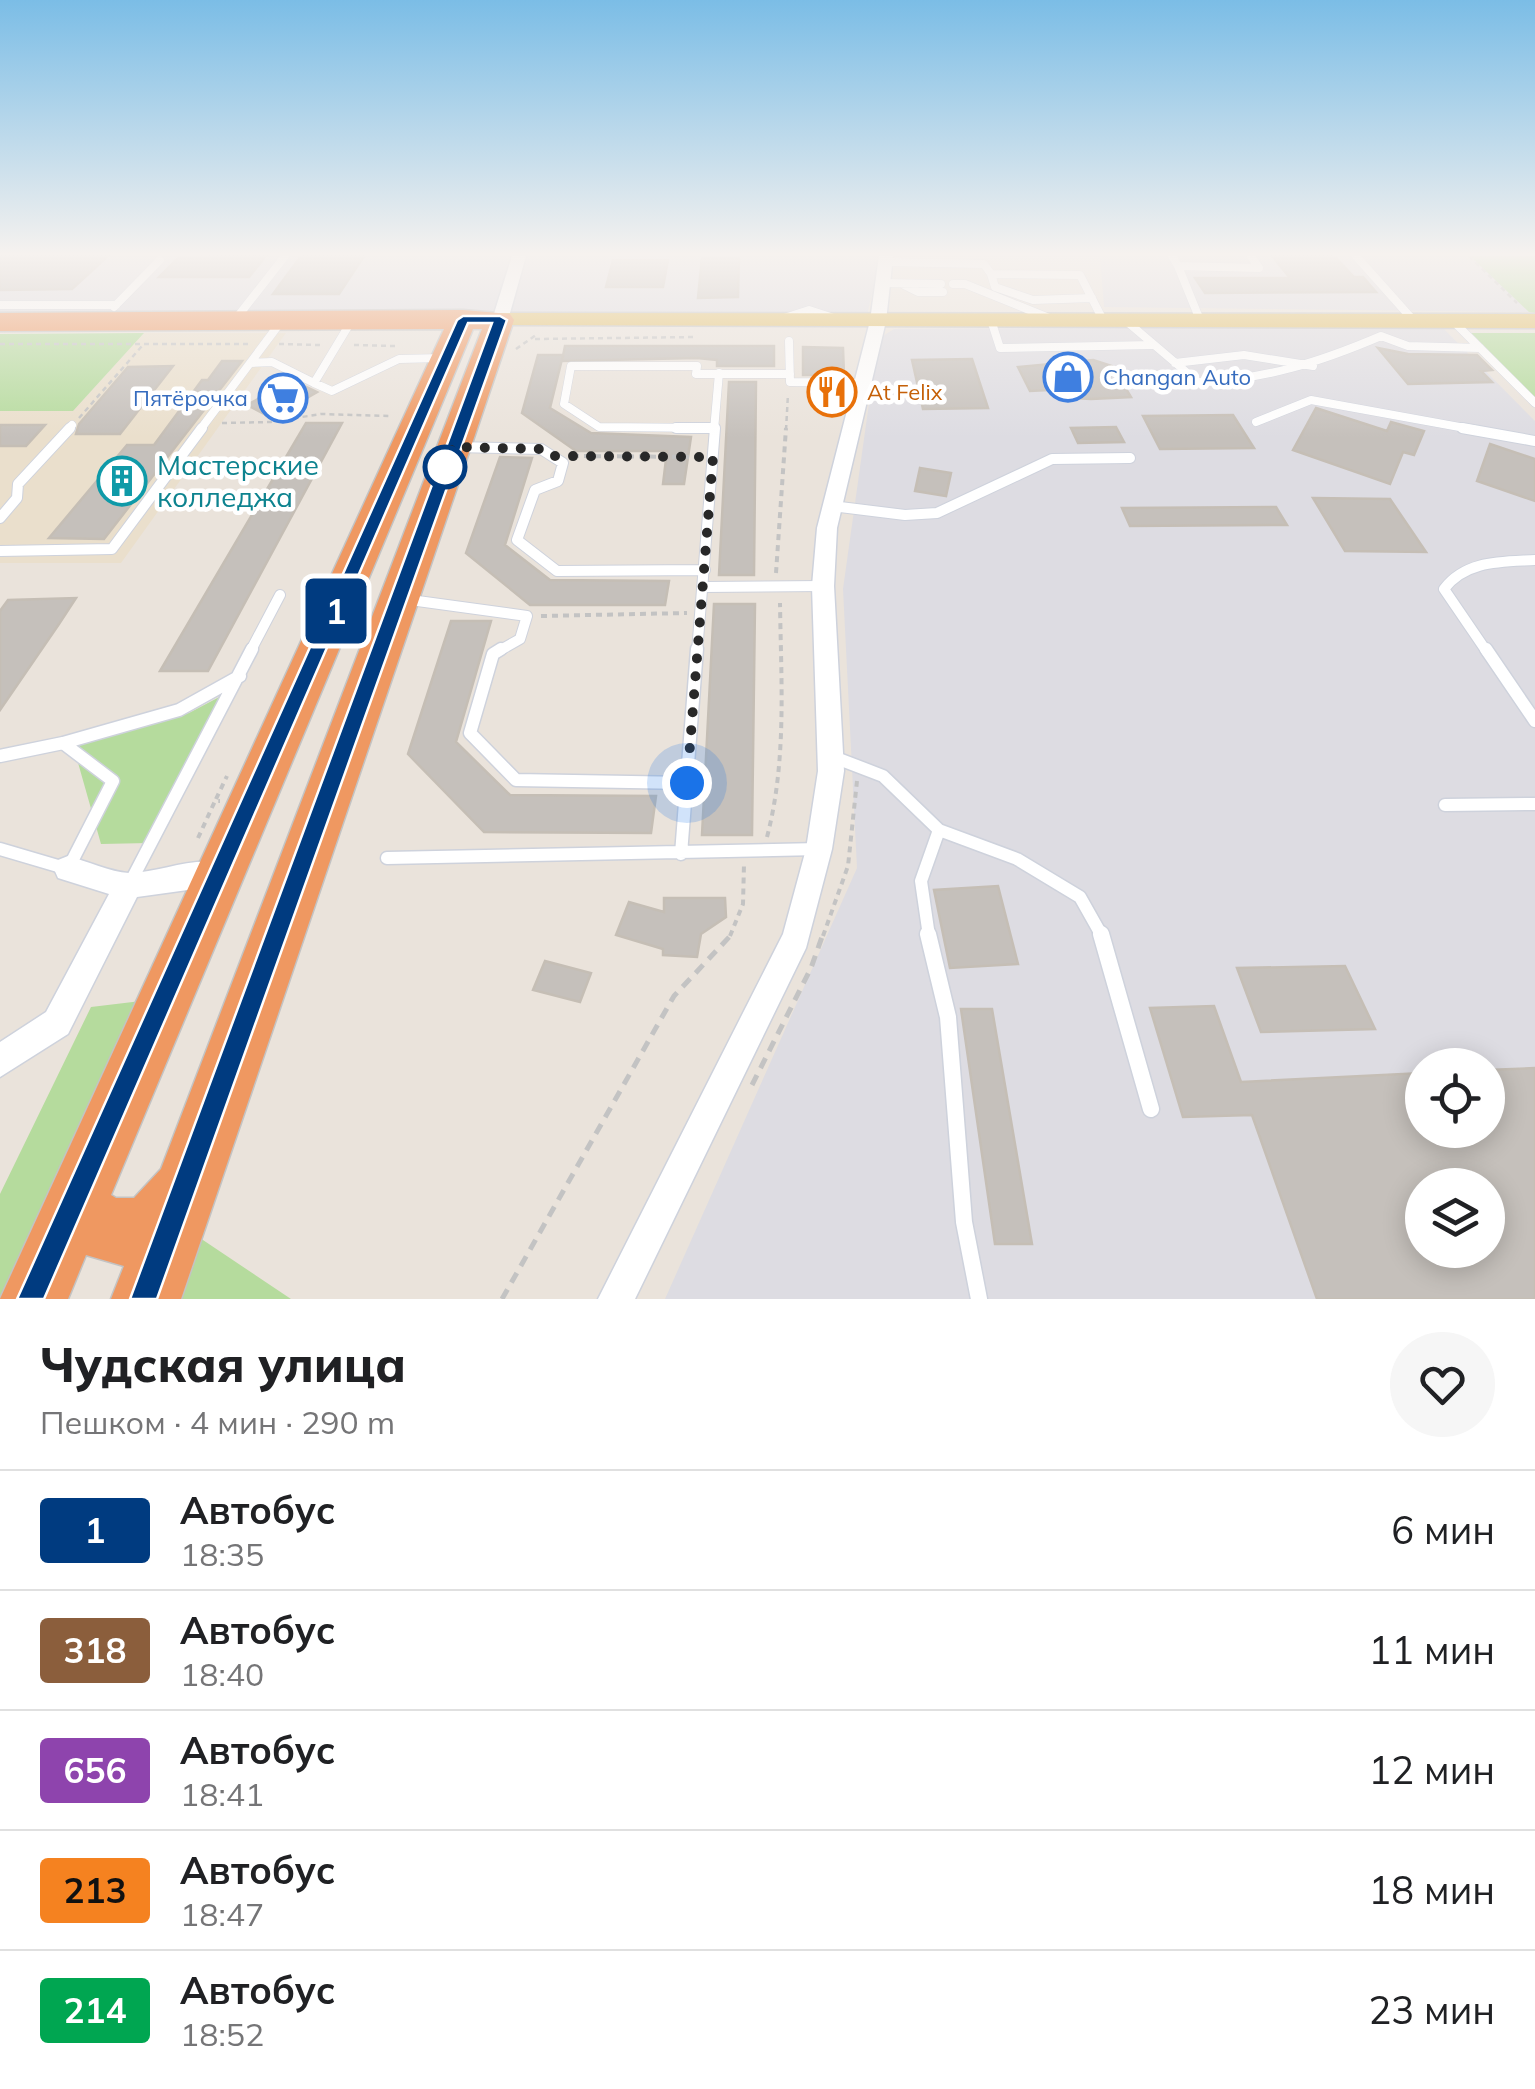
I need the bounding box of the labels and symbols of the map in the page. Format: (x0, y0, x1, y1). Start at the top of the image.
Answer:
shop icon: Changan Auto (1042, 351, 1094, 403)
place label: Changan Auto (1103, 363, 1251, 391)
restaurant icon: At Felix (806, 366, 858, 418)
supermarket icon: Пятёрочка (257, 372, 309, 424)
place label: At Felix (867, 378, 943, 406)
place label: Пятёрочка (133, 384, 248, 412)
unlabelled marker (424, 446, 466, 488)
place label: Мастерские колледжа (157, 447, 319, 514)
building icon: Мастерские колледжа (96, 455, 148, 507)
line badge: 1 (304, 578, 368, 644)
your location (662, 758, 712, 808)

